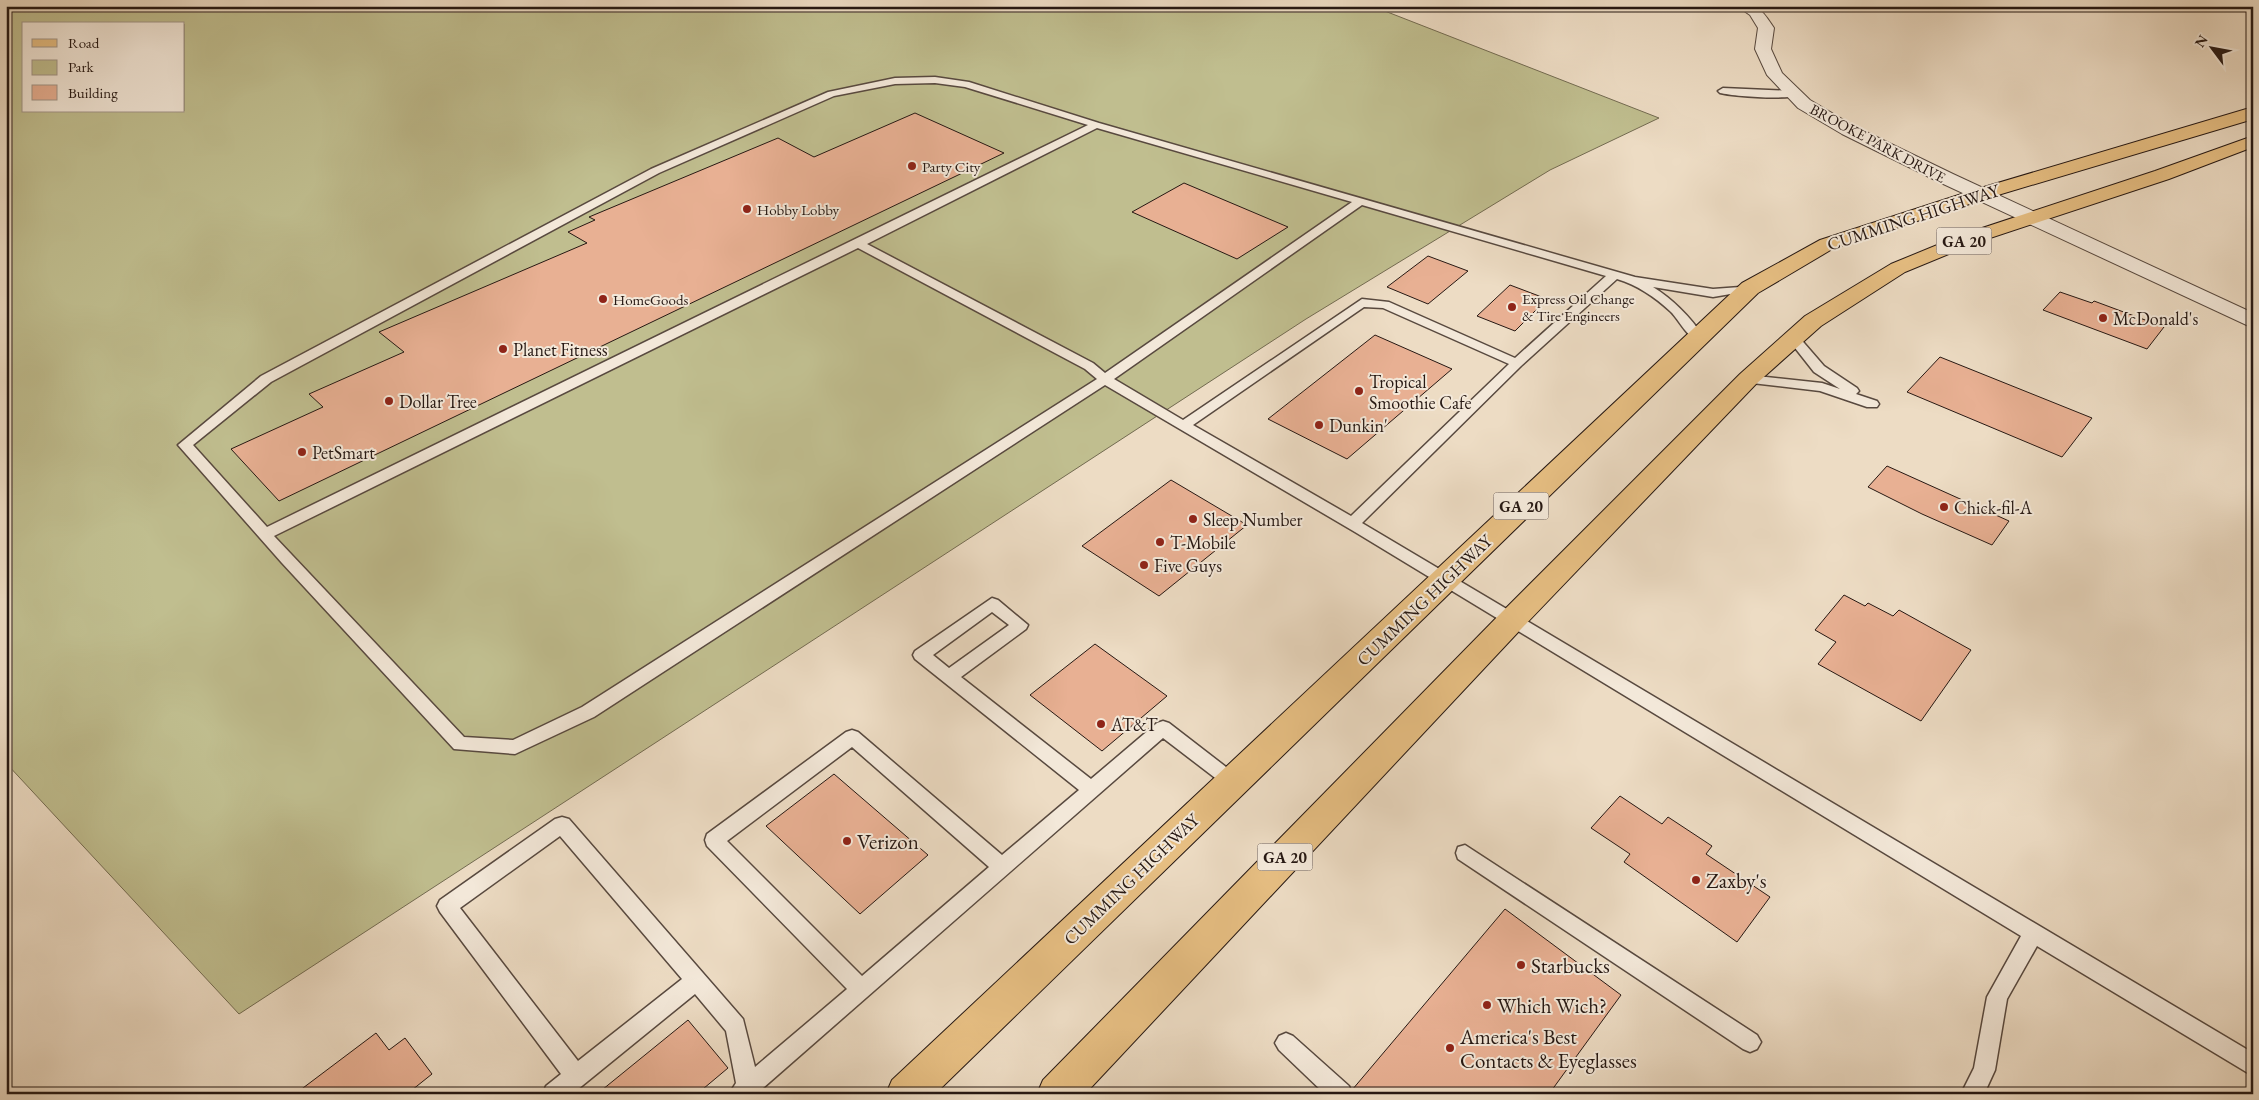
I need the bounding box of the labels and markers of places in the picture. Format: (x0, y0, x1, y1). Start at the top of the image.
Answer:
place label: Party City (922, 157, 981, 176)
marker: Party City (906, 160, 918, 172)
place label: Hobby Lobby (757, 200, 839, 219)
marker: Hobby Lobby (741, 203, 753, 215)
place label: Express Oil Change & Tire Engineers (1522, 289, 1635, 325)
place label: HomeGoods (613, 290, 688, 309)
marker: HomeGoods (597, 293, 609, 305)
marker: Express Oil Change & Tire Engineers (1506, 301, 1518, 313)
place label: McDonald's (2113, 307, 2198, 330)
marker: McDonald's (2097, 312, 2109, 324)
place label: Planet Fitness (513, 338, 608, 361)
marker: Planet Fitness (497, 343, 509, 355)
place label: Tropical Smoothie Cafe (1369, 370, 1471, 414)
marker: Tropical Smoothie Cafe (1353, 385, 1365, 397)
place label: Dollar Tree (399, 390, 477, 413)
marker: Dollar Tree (383, 395, 395, 407)
place label: Dunkin' (1329, 414, 1388, 437)
marker: Dunkin' (1313, 419, 1325, 431)
place label: PetSmart (312, 441, 375, 464)
marker: PetSmart (296, 446, 308, 458)
place label: Chick-fil-A (1954, 496, 2033, 519)
marker: Chick-fil-A (1938, 501, 1950, 513)
place label: Sleep Number (1203, 508, 1303, 531)
marker: Sleep Number (1187, 513, 1199, 525)
place label: T-Mobile (1170, 531, 1236, 554)
marker: T-Mobile (1154, 536, 1166, 548)
place label: Five Guys (1154, 554, 1222, 577)
marker: Five Guys (1138, 559, 1150, 571)
place label: AT&T (1110, 713, 1158, 736)
marker: AT&T (1095, 718, 1107, 730)
place label: Verizon (857, 828, 919, 855)
marker: Verizon (841, 835, 853, 847)
place label: Zaxby's (1706, 867, 1767, 894)
marker: Zaxby's (1690, 874, 1702, 886)
place label: Starbucks (1531, 952, 1610, 979)
marker: Starbucks (1515, 959, 1527, 971)
place label: Which Wich? (1497, 992, 1607, 1019)
marker: Which Wich? (1481, 999, 1493, 1011)
place label: America's Best Contacts & Eyeglasses (1459, 1023, 1637, 1074)
marker: America's Best Contacts & Eyeglasses (1444, 1042, 1456, 1054)

